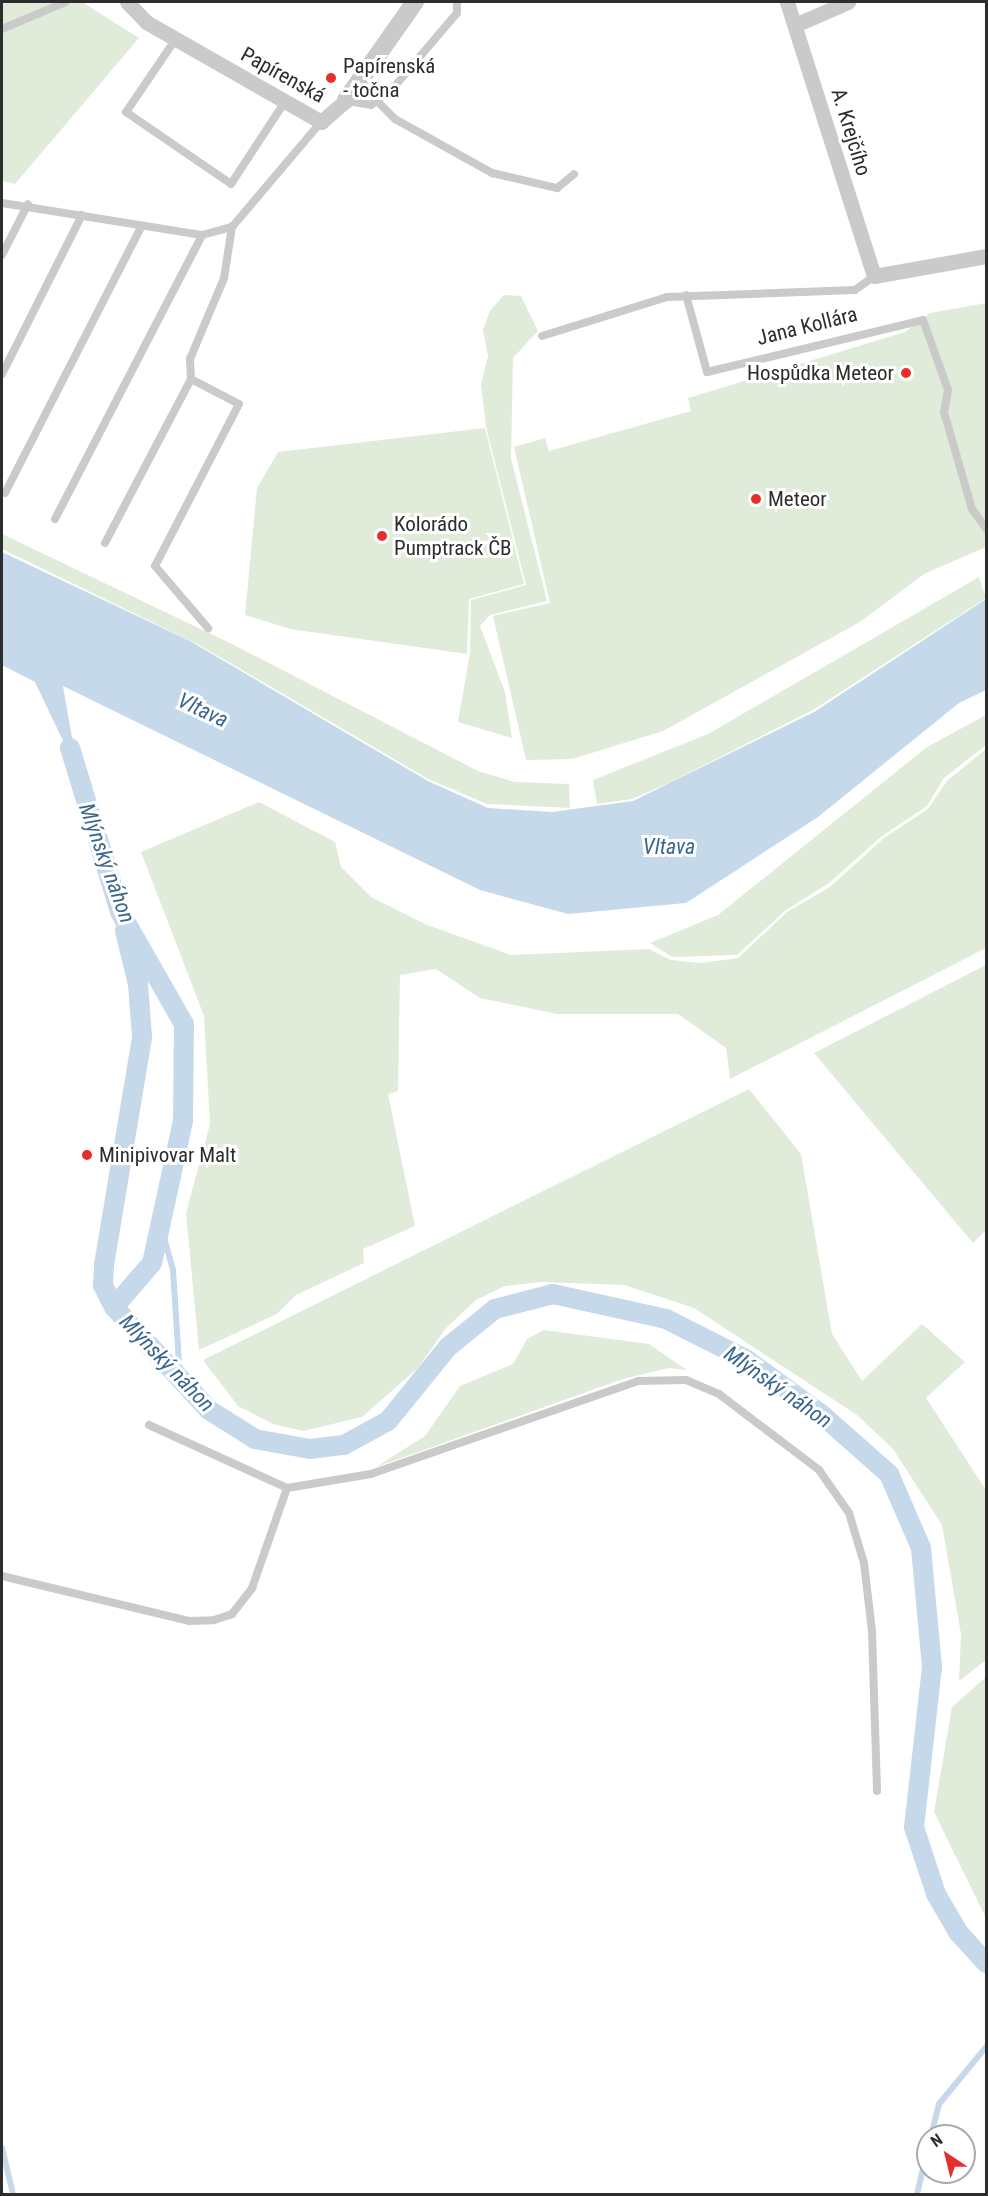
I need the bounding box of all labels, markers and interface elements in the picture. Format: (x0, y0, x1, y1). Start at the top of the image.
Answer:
street label: Papírenská (237, 42, 329, 108)
place label: Papírenská - točna (343, 53, 435, 103)
marker: Papírenská - točna (324, 71, 338, 85)
street label: A. Krejčího (826, 85, 876, 179)
street label: Jana Kollára (754, 301, 860, 351)
place label: Hospůdka Meteor (747, 360, 894, 386)
marker: Hospůdka Meteor (899, 366, 913, 380)
place label: Meteor (768, 486, 827, 512)
marker: Meteor (749, 492, 763, 506)
place label: Kolorádo Pumptrack ČB (394, 511, 512, 561)
marker: Kolorádo Pumptrack ČB (375, 529, 389, 543)
water label: Vltava (174, 687, 232, 733)
water label: Mlýnský náhon (73, 800, 141, 926)
water label: Vltava (643, 834, 695, 860)
place label: Minipivovar Malt (99, 1142, 236, 1168)
marker: Minipivovar Malt (80, 1148, 94, 1162)
water label: Mlýnský náhon (114, 1309, 220, 1417)
water label: Mlýnský náhon (719, 1340, 837, 1434)
north arrow (916, 2124, 976, 2184)
text: N (927, 2130, 946, 2151)

